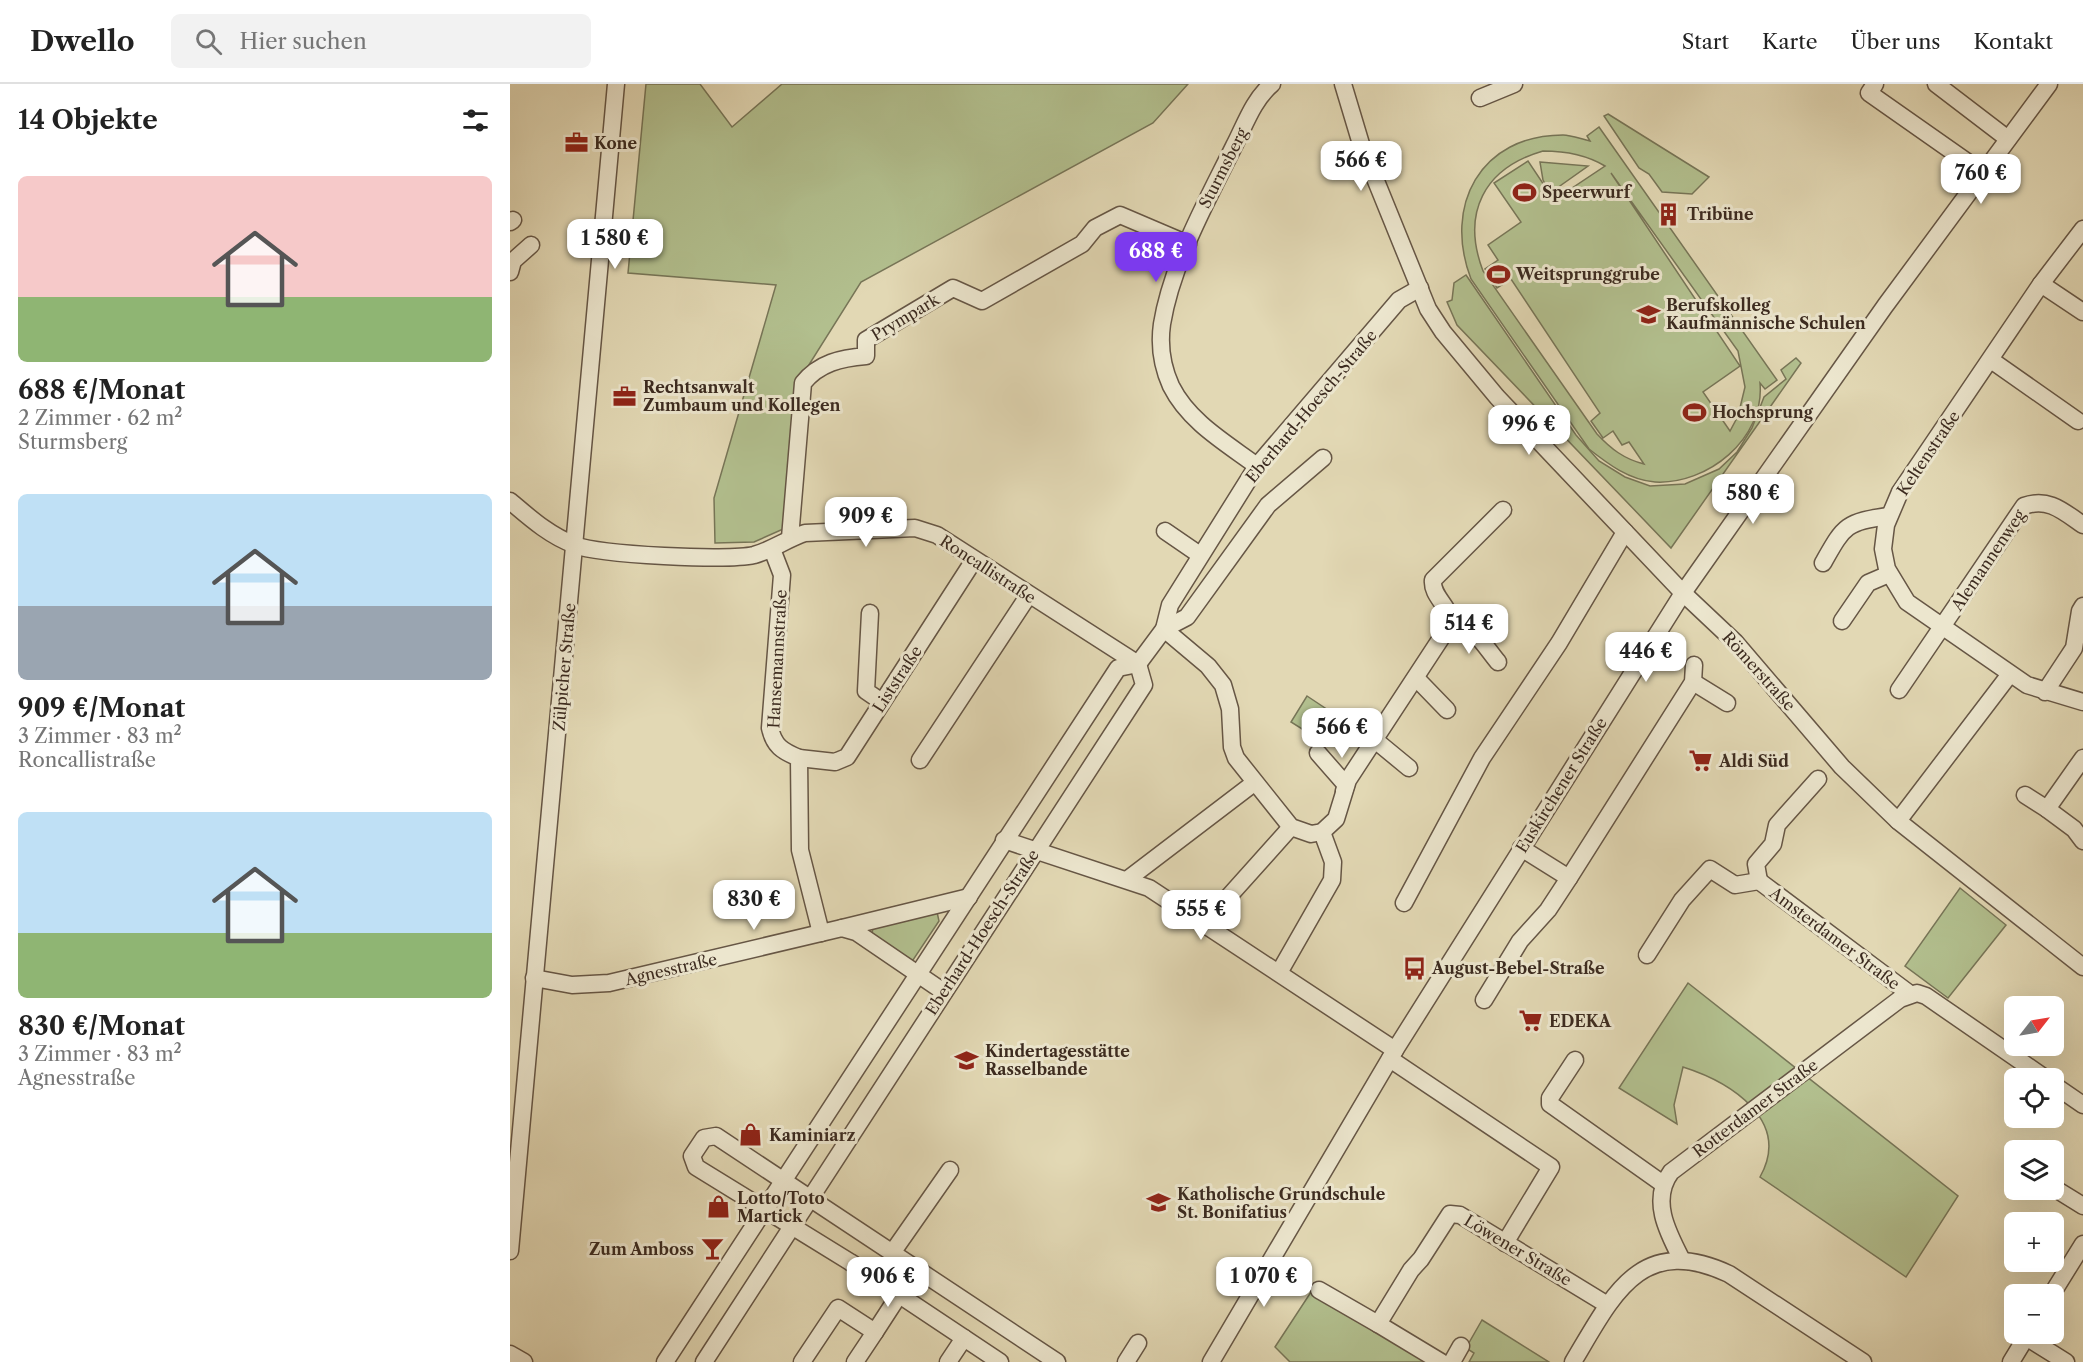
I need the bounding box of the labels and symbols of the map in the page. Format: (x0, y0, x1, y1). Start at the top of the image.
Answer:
street label: Sturmsberg (1194, 124, 1252, 211)
office icon: Kone (563, 130, 589, 156)
place label: Kone (594, 133, 638, 153)
pin: 566 € (1319, 141, 1403, 192)
pin: 760 € (1939, 154, 2023, 205)
sports icon: Speerwurf (1511, 179, 1537, 205)
place label: Speerwurf (1542, 182, 1632, 202)
building icon: Tribüne (1656, 201, 1682, 227)
place label: Tribüne (1687, 204, 1754, 224)
pin: 1 580 € (560, 219, 670, 270)
pin: 688 € (1114, 232, 1198, 283)
sports icon: Weitsprunggrube (1485, 261, 1511, 287)
place label: Weitsprunggrube (1515, 264, 1660, 284)
street label: Prympark (868, 289, 943, 345)
place label: Berufskolleg Kaufmännische Schulen (1666, 295, 1866, 333)
school or university icon: Berufskolleg Kaufmännische Schulen (1635, 301, 1661, 327)
street label: Eberhard-Hoesch-Straße (1241, 325, 1381, 487)
place label: Rechtsanwalt Zumbaum und Kollegen (643, 377, 841, 415)
office icon: Rechtsanwalt Zumbaum und Kollegen (612, 383, 638, 409)
sports icon: Hochsprung (1681, 399, 1707, 425)
place label: Hochsprung (1712, 402, 1814, 422)
pin: 996 € (1487, 405, 1571, 456)
street label: Keltenstraße (1892, 407, 1964, 499)
pin: 580 € (1711, 474, 1795, 525)
pin: 909 € (824, 497, 908, 548)
street label: Alemannenweg (1946, 505, 2030, 615)
street label: Roncallistraße (936, 531, 1040, 607)
street label: Hansemannstraße (763, 589, 791, 729)
street label: Zülpicher Straße (548, 602, 580, 732)
pin: 514 € (1427, 604, 1511, 655)
street label: Römerstraße (1718, 627, 1800, 715)
pin: 446 € (1604, 632, 1688, 683)
street label: Liststraße (868, 642, 926, 716)
pin: 566 € (1300, 708, 1384, 759)
street label: Euskirchener Straße (1511, 714, 1611, 856)
supermarket icon: Aldi Süd (1688, 748, 1714, 774)
place label: Aldi Süd (1718, 751, 1789, 771)
street label: Eberhard-Hoesch-Straße (921, 845, 1043, 1019)
pin: 830 € (712, 880, 796, 931)
street label: Amsterdamer Straße (1765, 882, 1904, 994)
pin: 555 € (1159, 890, 1243, 941)
street label: Agnesstraße (622, 949, 719, 990)
bus stop icon: August-Bebel-Straße (1401, 955, 1427, 981)
place label: August-Bebel-Straße (1431, 958, 1605, 978)
north arrow (2004, 996, 2064, 1056)
supermarket icon: EDEKA (1518, 1008, 1544, 1034)
place label: EDEKA (1549, 1011, 1612, 1031)
place label: Kindertagesstätte Rasselbande (985, 1041, 1130, 1079)
school or university icon: Kindertagesstätte Rasselbande (954, 1047, 980, 1073)
street label: Rotterdamer Straße (1689, 1054, 1821, 1162)
shop icon: Kaminiarz (738, 1122, 764, 1148)
place label: Kaminiarz (769, 1125, 856, 1145)
place label: Katholische Grundschule St. Bonifatius (1177, 1184, 1386, 1222)
place label: Lotto/Toto Martick (737, 1188, 825, 1226)
school or university icon: Katholische Grundschule St. Bonifatius (1146, 1190, 1172, 1216)
shop icon: Lotto/Toto Martick (706, 1194, 732, 1220)
street label: Löwener Straße (1461, 1210, 1575, 1290)
bar icon: Zum Amboss (699, 1236, 725, 1262)
place label: Zum Amboss (589, 1239, 694, 1259)
pin: 906 € (846, 1257, 930, 1308)
pin: 1 070 € (1209, 1257, 1319, 1308)

